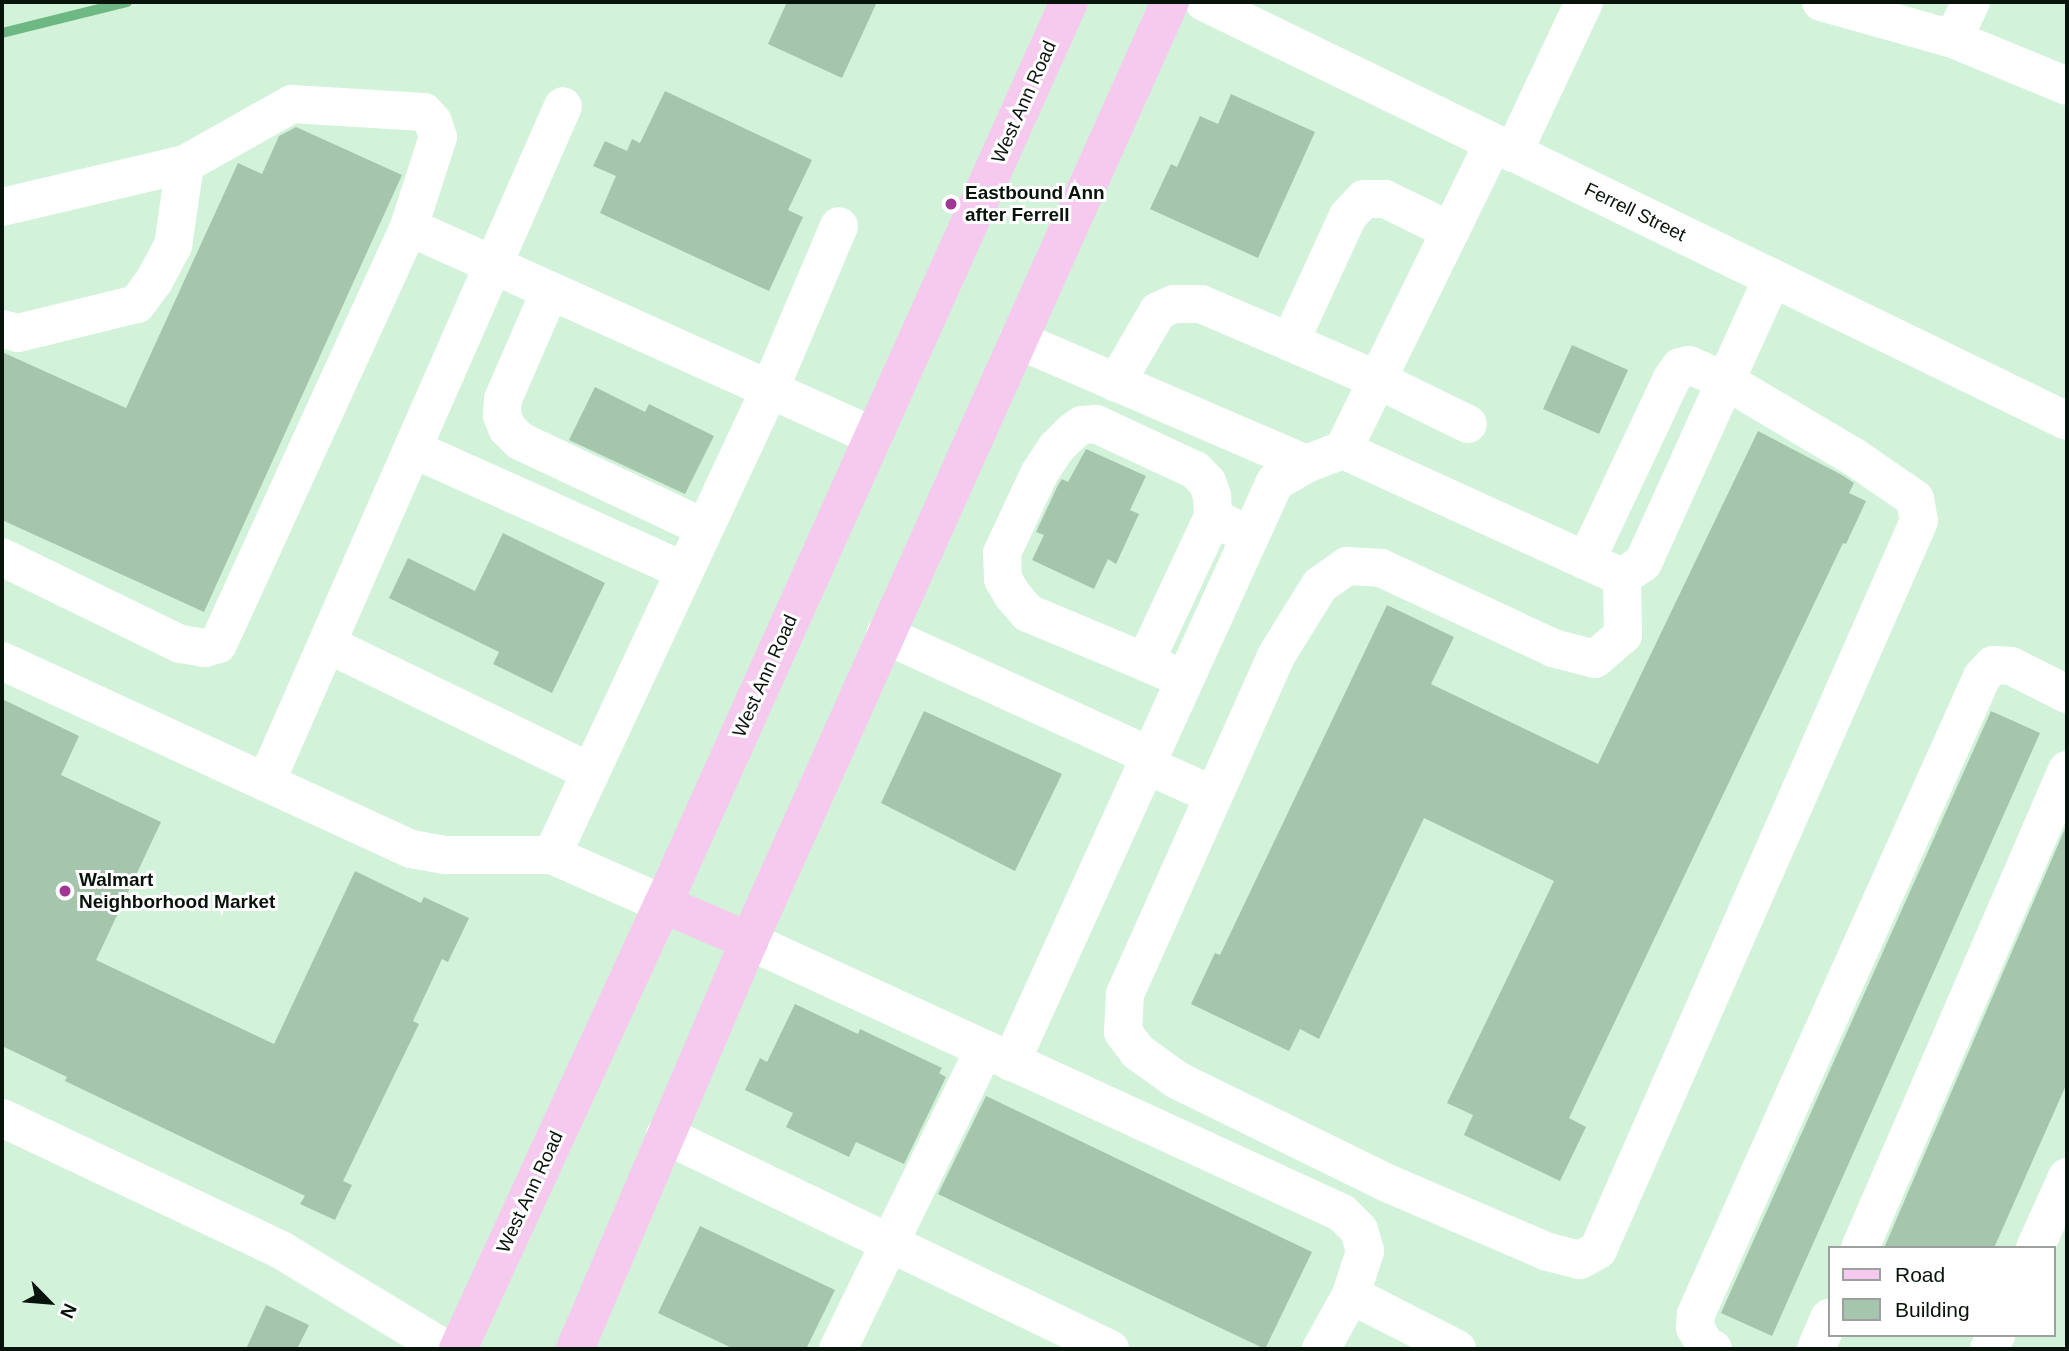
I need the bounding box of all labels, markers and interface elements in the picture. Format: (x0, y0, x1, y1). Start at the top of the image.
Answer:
street label: West Ann Road (987, 37, 1061, 167)
street label: Ferrell Street (1581, 178, 1689, 246)
place label: Eastbound Ann after Ferrell (965, 182, 1105, 226)
marker: Eastbound Ann after Ferrell (943, 196, 959, 212)
street label: West Ann Road (728, 611, 802, 741)
place label: Walmart Neighborhood Market (79, 869, 275, 913)
marker: Walmart Neighborhood Market (57, 883, 73, 899)
street label: West Ann Road (492, 1127, 568, 1257)
legend (1828, 1246, 2055, 1337)
text: Road (1895, 1263, 1945, 1286)
north arrow (14, 1267, 84, 1337)
text: Building (1895, 1298, 1970, 1321)
text: N (56, 1300, 81, 1322)

